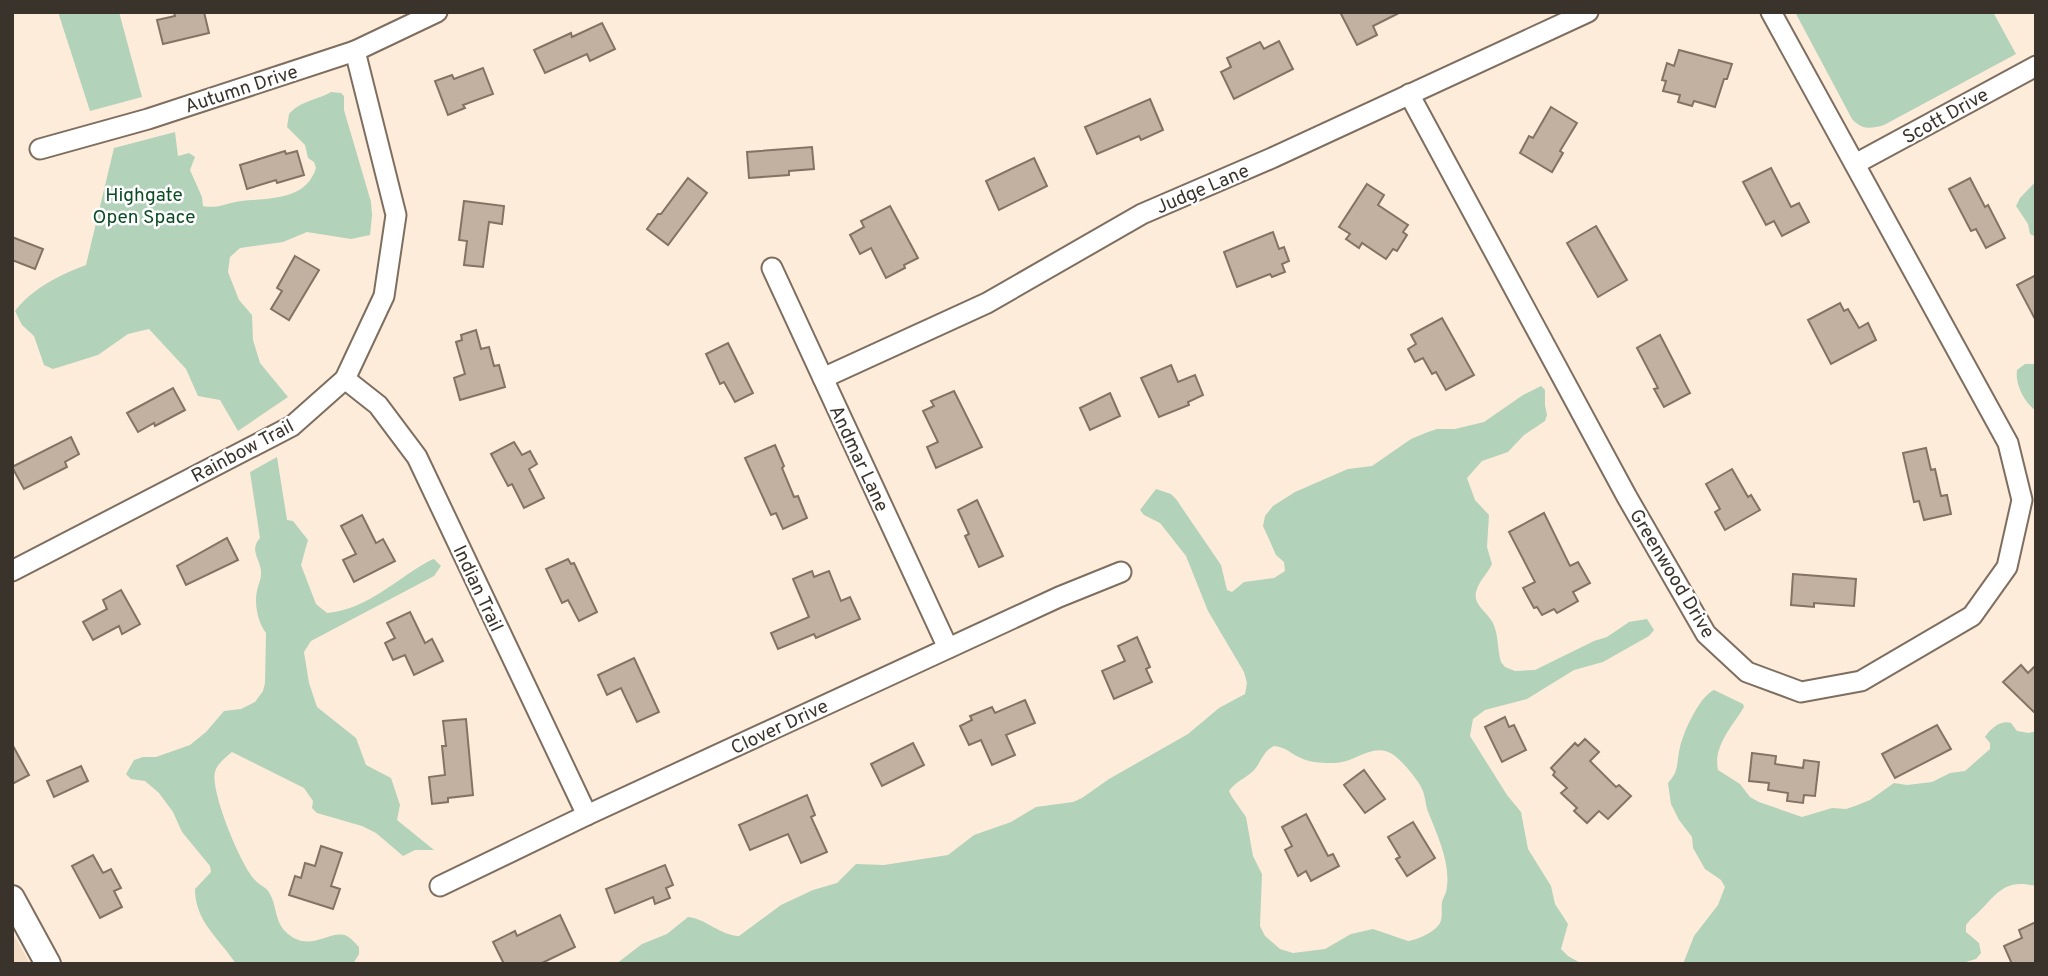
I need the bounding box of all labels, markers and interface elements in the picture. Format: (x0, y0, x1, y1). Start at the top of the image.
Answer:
street label: Autumn Drive (182, 60, 301, 119)
street label: Scott Drive (1899, 83, 1993, 150)
street label: Judge Lane (1153, 159, 1253, 220)
park label: Highgate Open Space (92, 184, 196, 230)
street label: Andmar Lane (823, 402, 893, 516)
street label: Rainbow Trail (187, 415, 298, 489)
street label: Greenwood Drive (1623, 505, 1719, 643)
street label: Indian Trail (447, 542, 508, 636)
street label: Clover Drive (727, 695, 832, 761)

